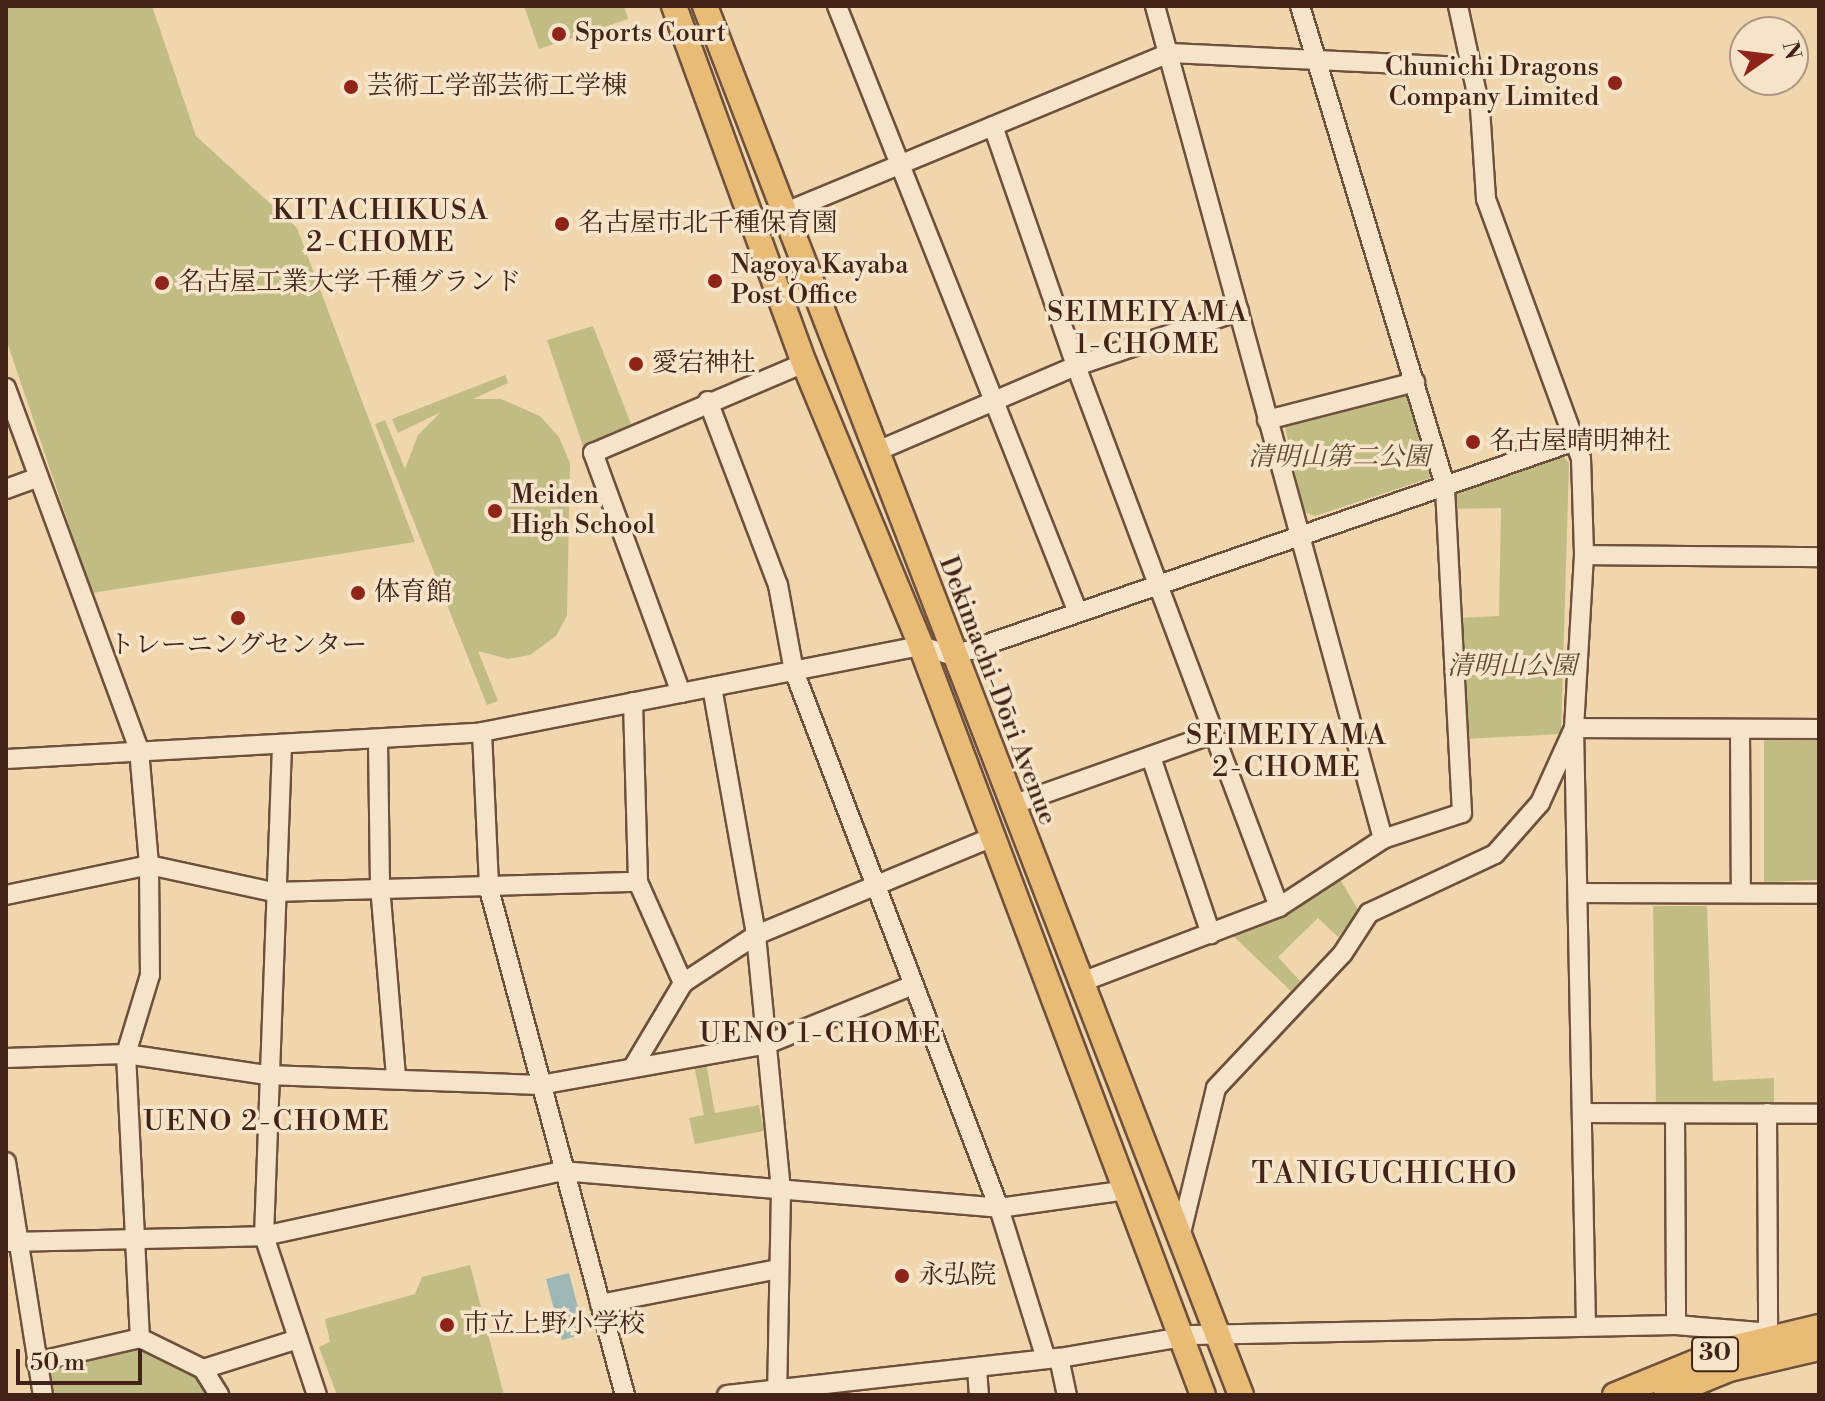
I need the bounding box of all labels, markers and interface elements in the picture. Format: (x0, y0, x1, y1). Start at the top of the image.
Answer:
north arrow (1729, 16, 1809, 96)
place label: Sports Court (575, 18, 726, 50)
marker: Sports Court (550, 25, 568, 43)
text: N (1776, 39, 1806, 62)
place label: Chunichi Dragons Company Limited (1385, 52, 1599, 114)
place label: 芸術工学部芸術工学棟 (367, 71, 627, 103)
marker: Chunichi Dragons Company Limited (1606, 74, 1624, 92)
marker: 芸術工学部芸術工学棟 (342, 78, 360, 96)
district label: KITACHIKUSA 2-CHOME (272, 194, 490, 260)
place label: 名古屋市北千種保育園 (578, 208, 838, 240)
marker: 名古屋市北千種保育園 (553, 215, 571, 233)
place label: Nagoya Kayaba Post Office (731, 250, 908, 312)
place label: 名古屋工業大学 千種グランド (178, 267, 521, 299)
marker: Nagoya Kayaba Post Office (706, 272, 724, 290)
marker: 名古屋工業大学 千種グランド (153, 274, 171, 292)
district label: SEIMEIYAMA 1-CHOME (1047, 296, 1249, 362)
place label: 愛宕神社 (652, 348, 756, 380)
marker: 愛宕神社 (627, 355, 645, 373)
place label: 名古屋晴明神社 (1489, 426, 1671, 458)
marker: 名古屋晴明神社 (1464, 433, 1482, 451)
park label: 清明山第二公園 (1248, 442, 1430, 474)
place label: Meiden High School (511, 480, 655, 542)
marker: Meiden High School (486, 502, 504, 520)
street label: Dekimachi-Dōri Avenue (931, 552, 1063, 830)
place label: 体育館 (374, 577, 452, 609)
marker: 体育館 (349, 584, 367, 602)
marker: トレーニングセンター (229, 609, 247, 627)
place label: トレーニングセンター (108, 630, 368, 662)
park label: 清明山公園 (1447, 651, 1577, 683)
district label: SEIMEIYAMA 2-CHOME (1186, 719, 1388, 785)
district label: UENO 1-CHOME (699, 1017, 943, 1051)
district label: UENO 2-CHOME (143, 1105, 391, 1139)
district label: TANIGUCHICHO (1251, 1156, 1519, 1192)
place label: 永弘院 (918, 1260, 996, 1292)
marker: 永弘院 (893, 1267, 911, 1285)
place label: 市立上野小学校 (463, 1309, 645, 1341)
marker: 市立上野小学校 (438, 1316, 456, 1334)
scale bar (20, 1333, 146, 1383)
road number: 30 (1691, 1334, 1739, 1374)
text: 50 m (30, 1348, 85, 1378)

